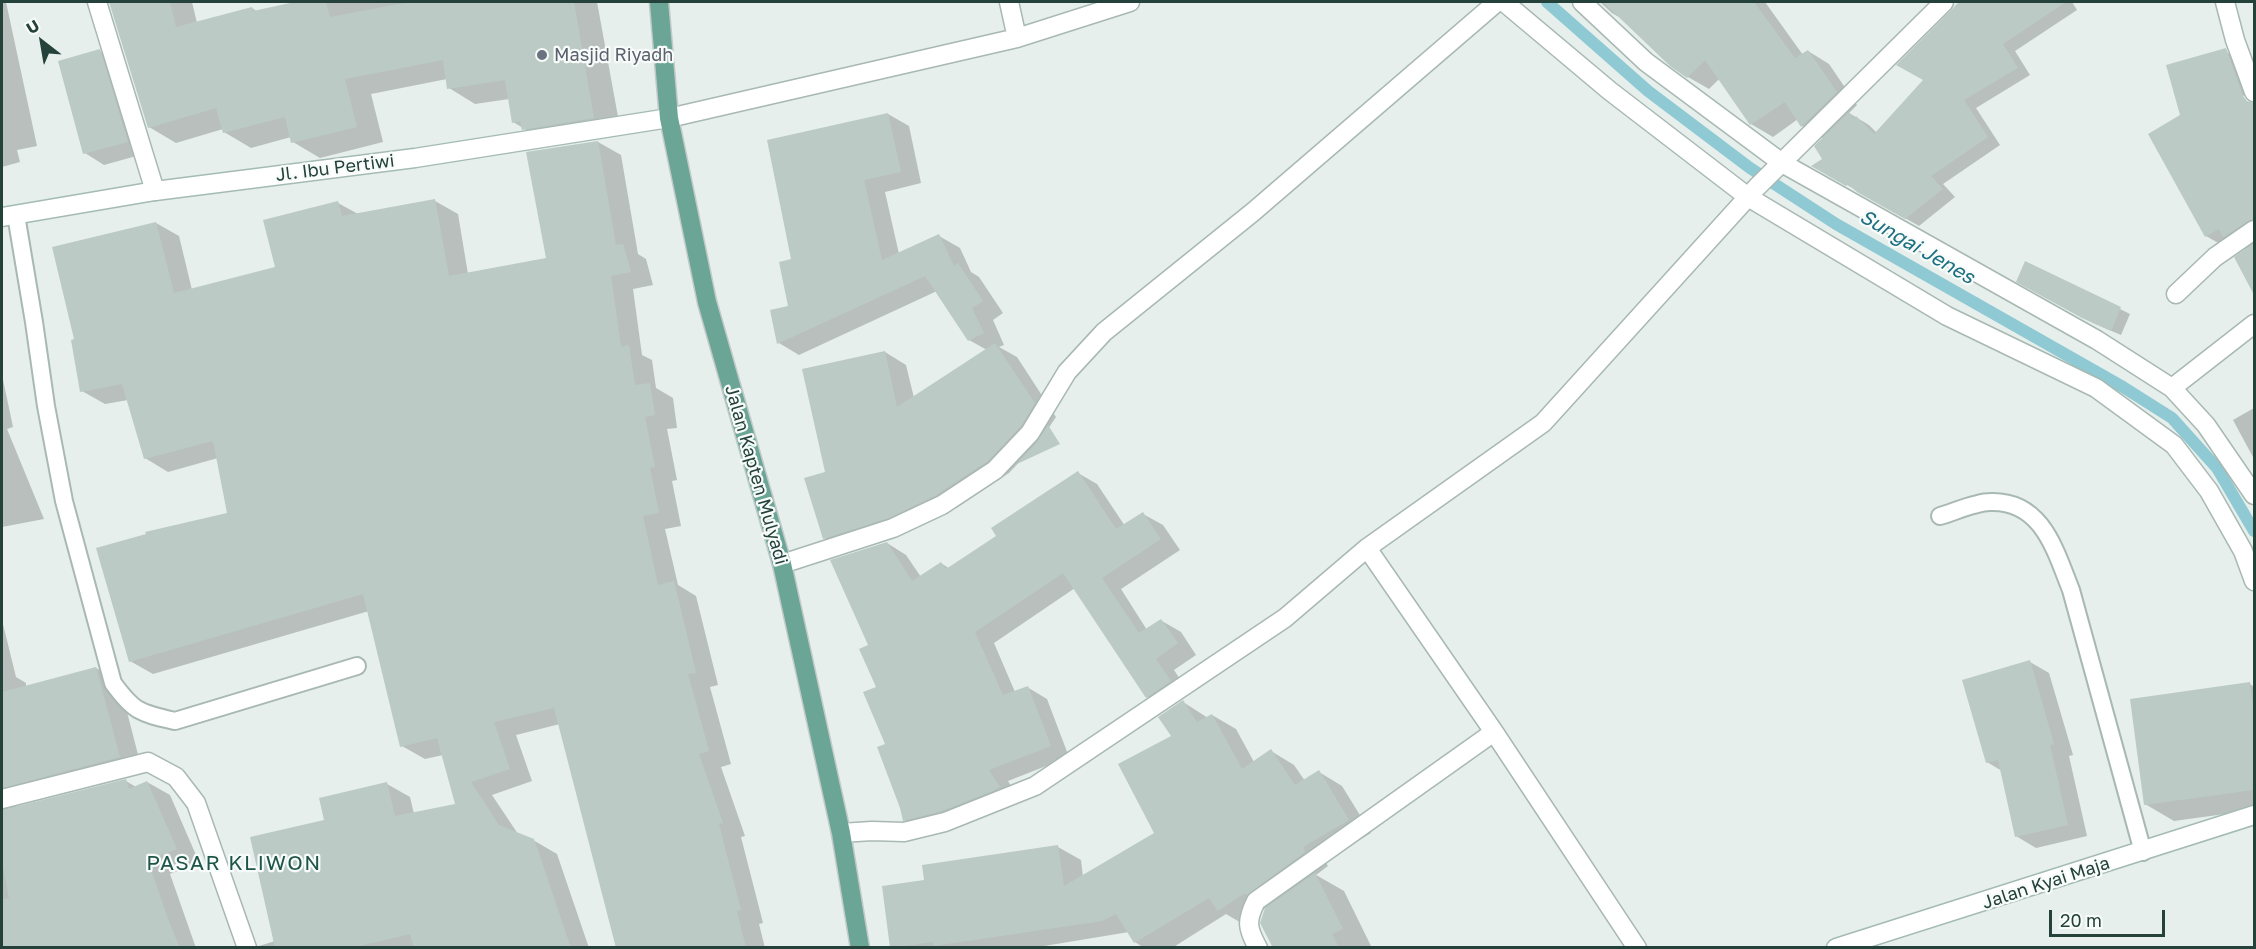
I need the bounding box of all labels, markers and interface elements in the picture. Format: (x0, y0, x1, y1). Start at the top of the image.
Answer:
north arrow (12, 12, 72, 72)
text: U (23, 15, 43, 38)
place label: Masjid Riyadh (554, 44, 673, 66)
marker: Masjid Riyadh (535, 48, 549, 62)
street label: Jl. Ibu Pertiwi (274, 150, 396, 186)
water label: Sungai Jenes (1855, 205, 1979, 289)
street label: Jalan Kapten Mulyadi (720, 383, 792, 567)
district label: PASAR KLIWON (146, 850, 322, 876)
street label: Jalan Kyai Maja (1979, 852, 2113, 914)
scale bar (2052, 898, 2168, 936)
text: 20 m (2060, 909, 2102, 931)

